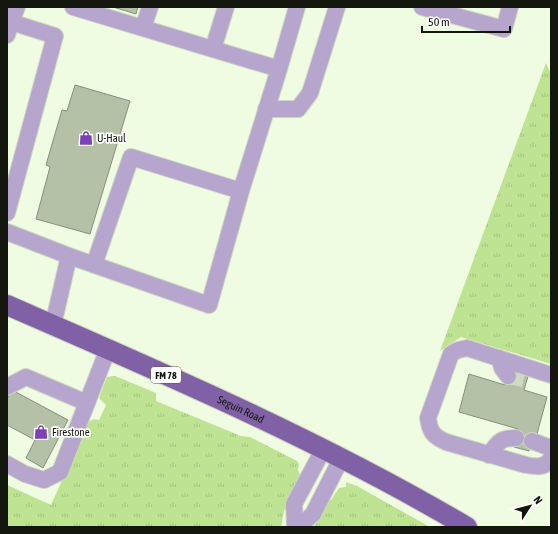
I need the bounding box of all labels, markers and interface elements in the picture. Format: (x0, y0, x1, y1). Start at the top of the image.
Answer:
scale bar (422, 8, 510, 34)
text: 50 m (428, 15, 450, 29)
shop icon: U-Haul (78, 130, 94, 146)
place label: U-Haul (97, 132, 126, 144)
road number: FM 78 (151, 367, 181, 383)
street label: Seguin Road (216, 393, 266, 425)
shop icon: Firestone (33, 424, 49, 440)
place label: Firestone (52, 426, 90, 438)
north arrow (510, 486, 550, 526)
text: N (531, 494, 545, 506)

